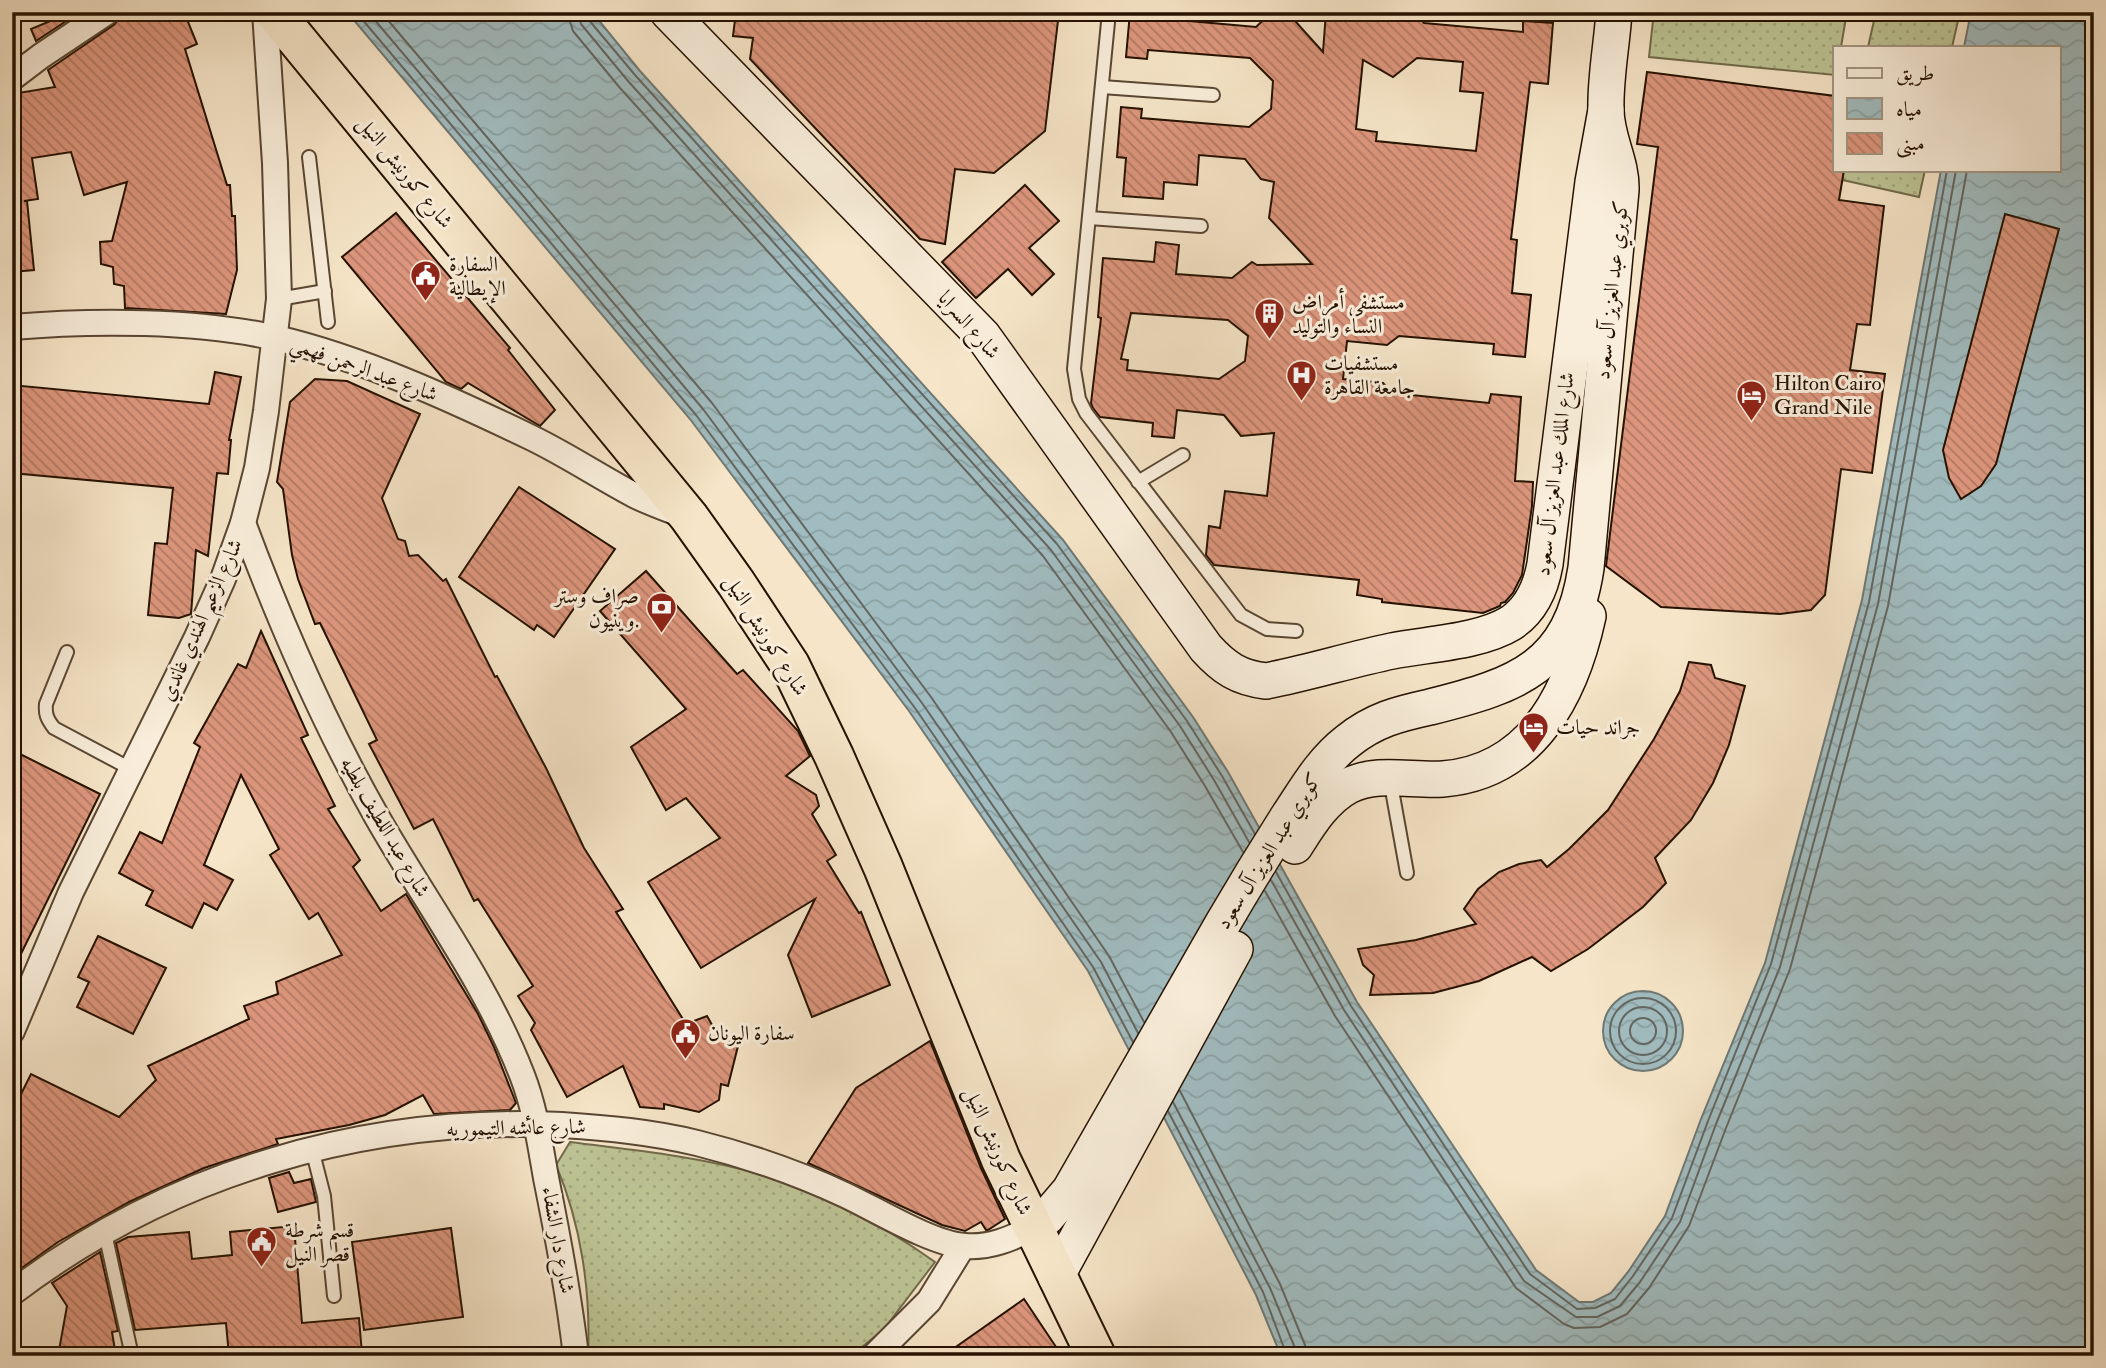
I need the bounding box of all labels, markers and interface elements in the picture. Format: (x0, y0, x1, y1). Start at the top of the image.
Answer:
legend (1833, 46, 2060, 172)
text: طريق (1896, 60, 1934, 87)
text: مياه (1896, 96, 1922, 123)
street label: شارع كورنيش النيل (348, 110, 459, 237)
text: مبنى (1896, 130, 1925, 158)
street label: كوبري عبد العزيز آل سعود (1589, 199, 1637, 381)
place label: السفارة الإيطالية (449, 251, 506, 304)
public building icon: السفارة الإيطالية (409, 259, 443, 303)
street label: شارع السرايا (929, 285, 1006, 367)
place label: مستشفى أمراض النساء والتوليد (1292, 287, 1405, 340)
building icon: مستشفى أمراض النساء والتوليد (1252, 297, 1286, 341)
street label: شارع عبد الرحمن فهمي (285, 330, 441, 414)
place label: مستشفيات جامعة القاهرة (1324, 350, 1415, 401)
hospital icon: مستشفيات جامعة القاهرة (1284, 358, 1318, 402)
place label: Hilton Cairo Grand Nile (1774, 370, 1882, 421)
street label: شارع الملك عبد العزيز آل سعود (1529, 371, 1585, 578)
hotel icon: Hilton Cairo Grand Nile (1734, 378, 1768, 422)
street label: شارع الزعيم الهندي غاندي (153, 535, 255, 708)
street label: شارع كورنيش النيل (715, 569, 814, 703)
place label: صراف وستر وينيون. (553, 583, 639, 634)
bank icon: صراف وستر وينيون. (645, 591, 679, 635)
hotel icon: جراند حيات (1516, 710, 1550, 754)
place label: جراند حيات (1556, 714, 1640, 741)
street label: شارع عبد اللطيف بلطيه (330, 752, 436, 904)
street label: كوبري عبد العزيز آل سعود (1210, 768, 1330, 936)
public building icon: سفارة اليونان (668, 1016, 702, 1060)
place label: سفارة اليونان (708, 1020, 795, 1047)
street label: شارع كورنيش النيل (954, 1082, 1038, 1221)
street label: شارع عائشه التيموريه (446, 1113, 586, 1147)
street label: شارع دار الشفاء (531, 1184, 581, 1297)
place label: قسم شرطة قصر النيل (285, 1217, 354, 1269)
public building icon: قسم شرطة قصر النيل (245, 1225, 279, 1269)

